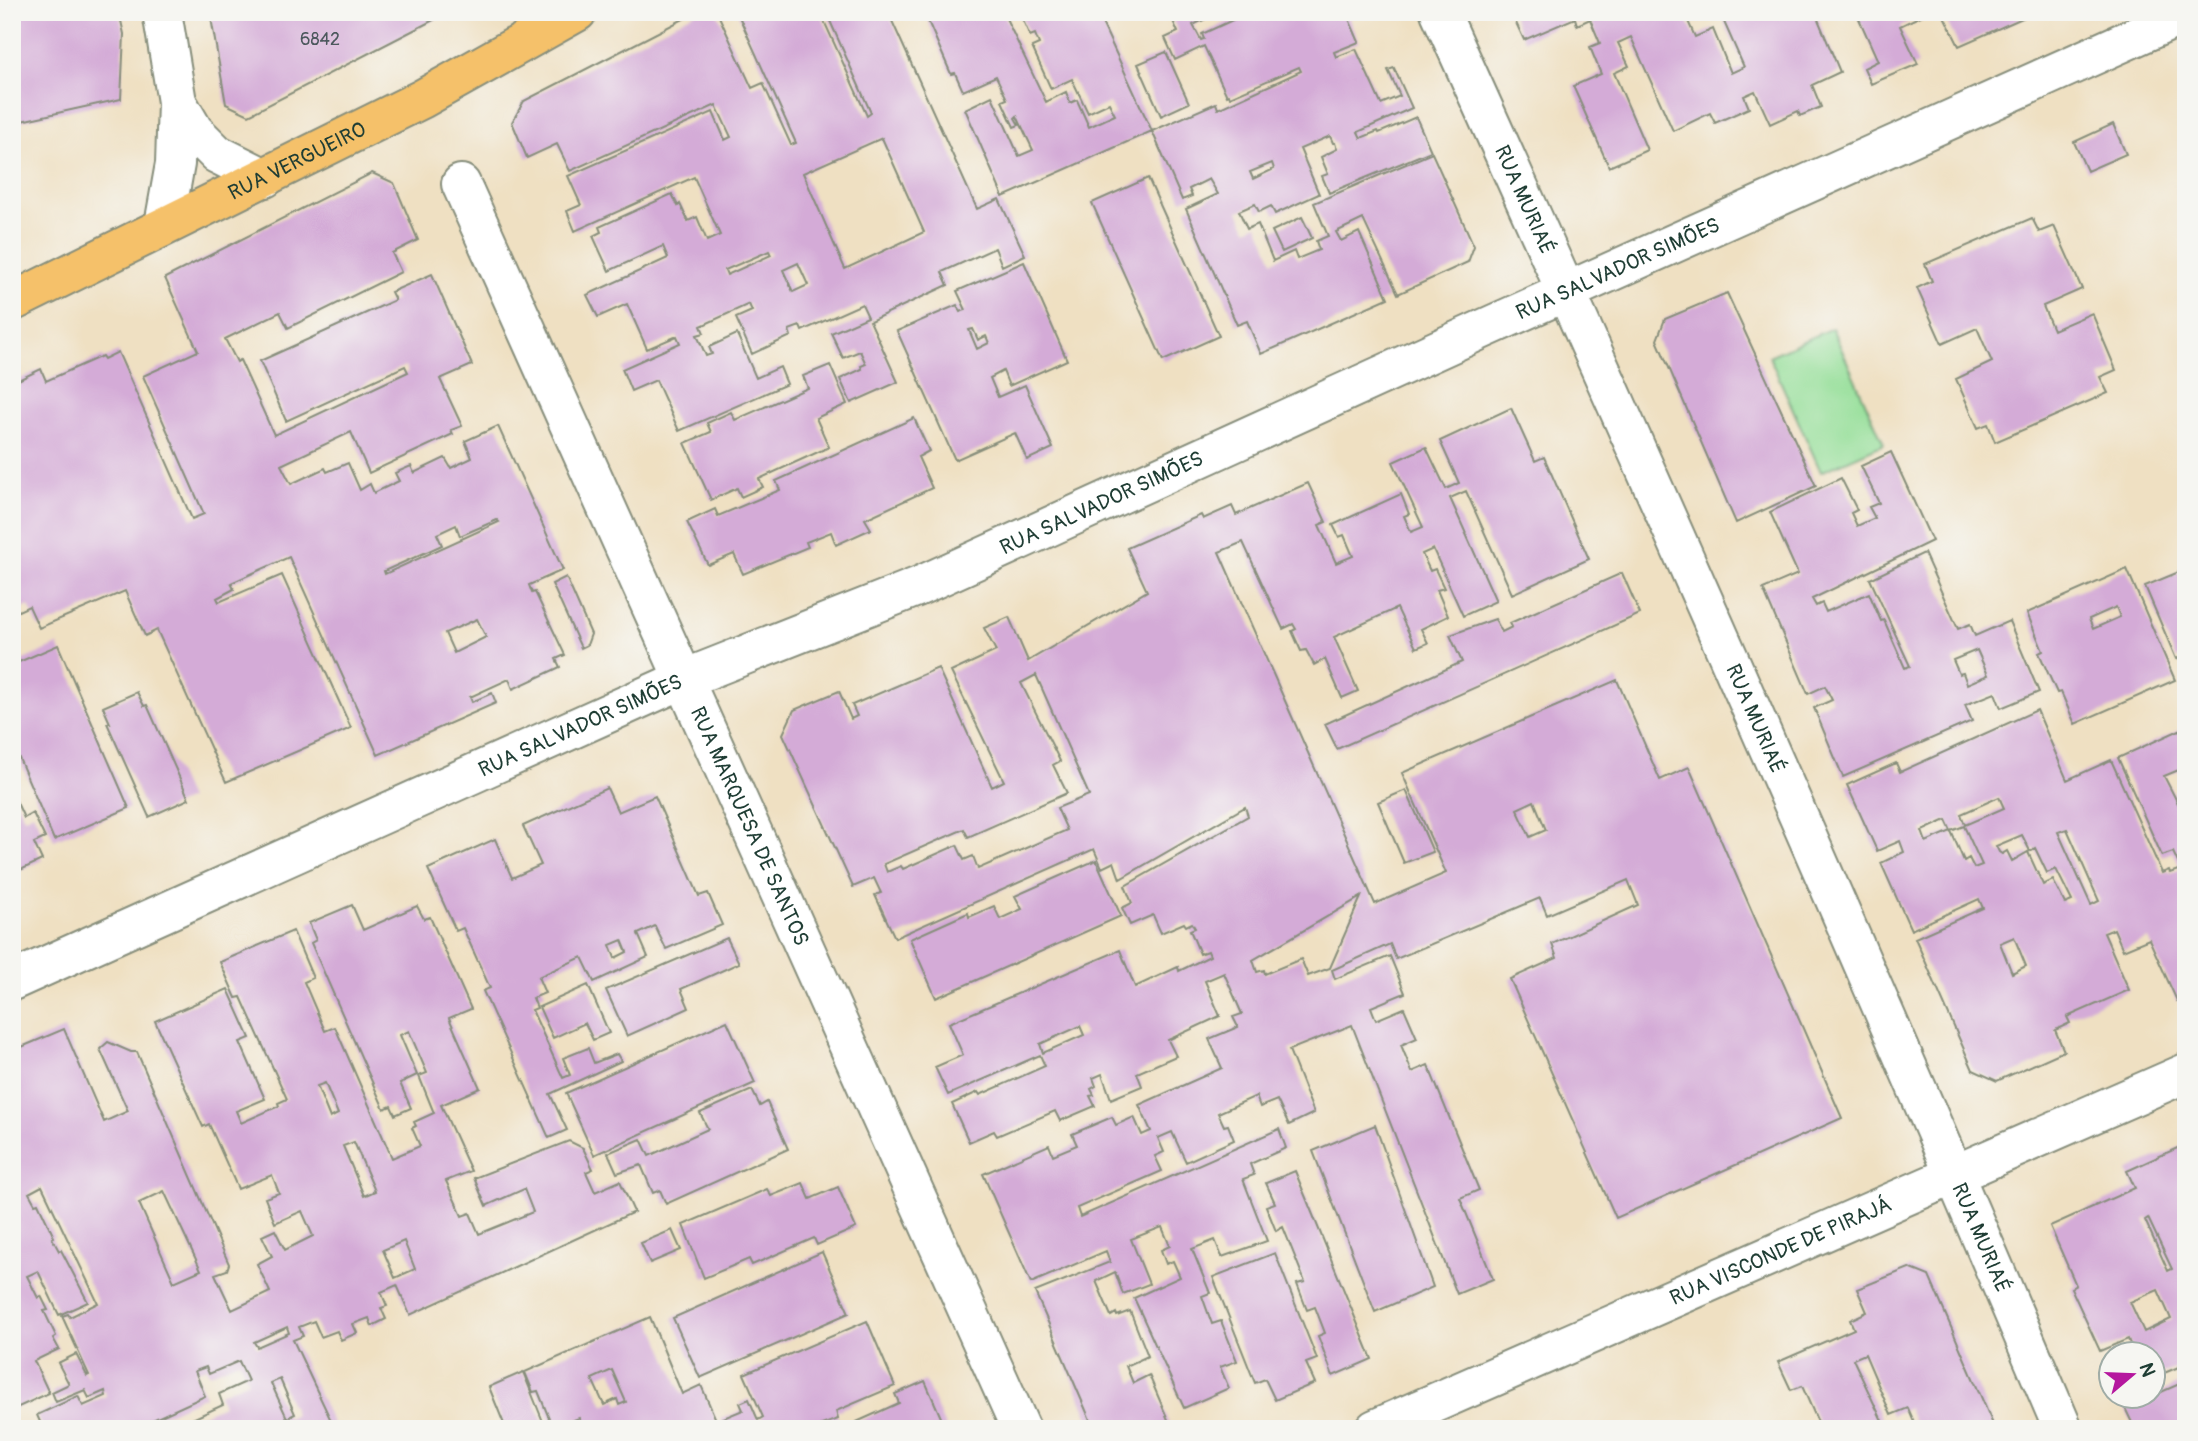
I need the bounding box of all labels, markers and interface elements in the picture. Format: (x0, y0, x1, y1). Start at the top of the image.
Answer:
house number: 6842 (300, 28, 340, 51)
street label: RUA VERGUEIRO (224, 116, 370, 207)
street label: RUA MURIAÉ (1488, 141, 1561, 259)
street label: RUA SALVADOR SIMÕES (1512, 212, 1724, 326)
street label: RUA SALVADOR SIMÕES (996, 445, 1208, 561)
street label: RUA MURIAÉ (1719, 660, 1791, 778)
street label: RUA SALVADOR SIMÕES (474, 669, 687, 784)
street label: RUA MARQUESA DE SANTOS (684, 702, 815, 950)
street label: RUA MURIAÉ (1945, 1179, 2016, 1297)
street label: RUA VISCONDE DE PIRAJÁ (1666, 1191, 1896, 1312)
north arrow (2096, 1340, 2166, 1410)
text: N (2134, 1360, 2161, 1380)

